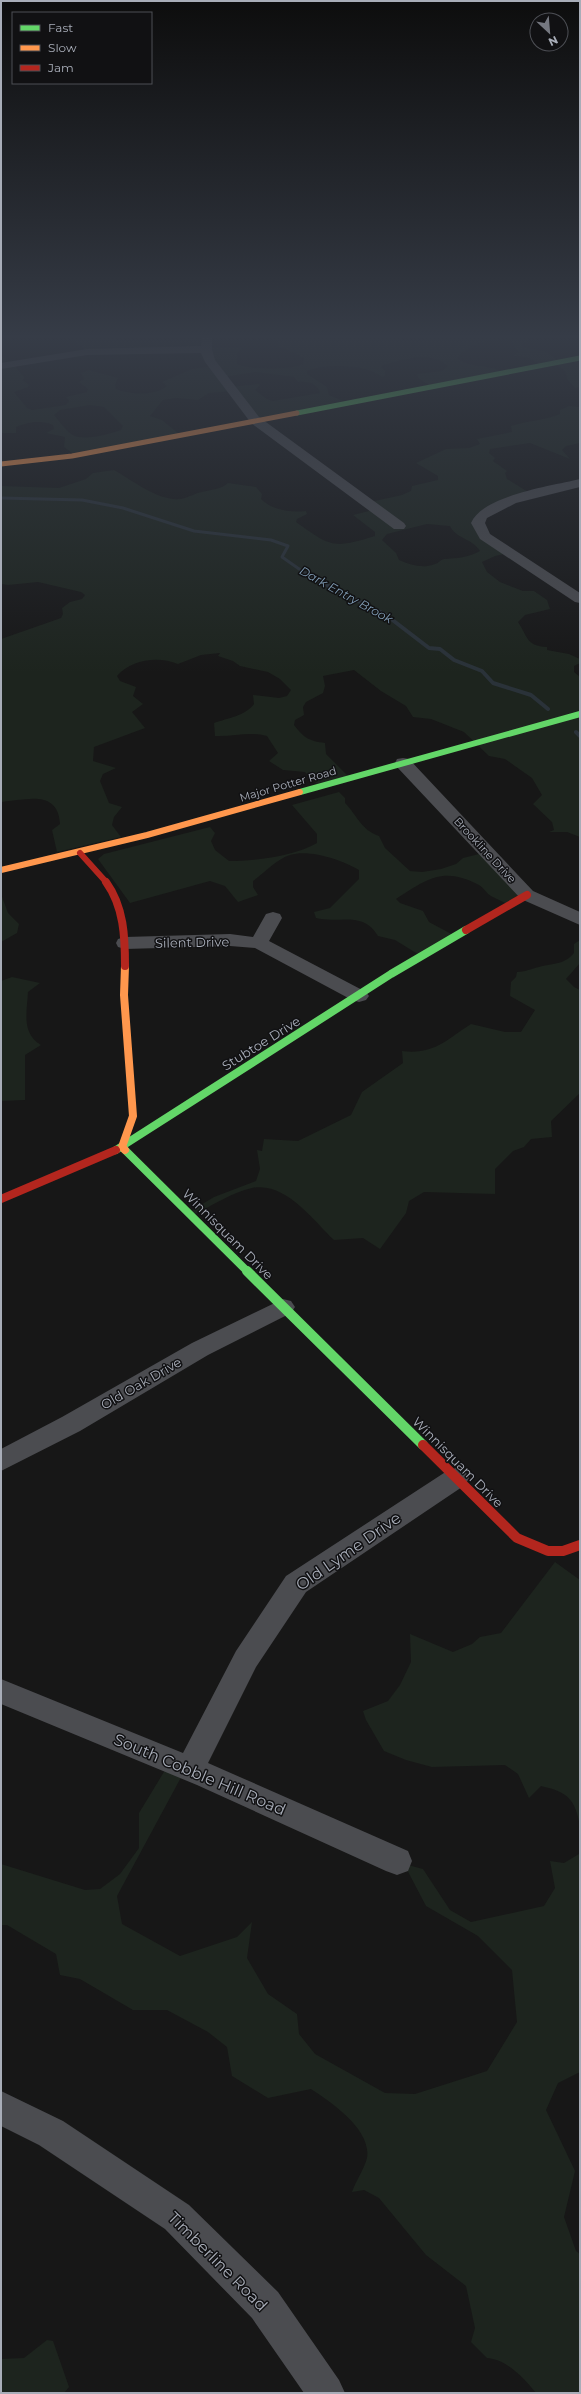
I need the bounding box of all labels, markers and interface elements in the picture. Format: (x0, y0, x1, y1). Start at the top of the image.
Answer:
legend (12, 12, 152, 84)
north arrow (529, 12, 569, 52)
text: Fast (48, 20, 73, 35)
text: N (546, 33, 560, 49)
text: Slow (48, 40, 77, 55)
text: Jam (47, 60, 74, 75)
water label: Dark Entry Brook (297, 563, 396, 627)
street label: Major Potter Road (238, 763, 338, 805)
street label: Brookline Drive (451, 814, 519, 886)
street label: Silent Drive (155, 933, 229, 951)
street label: Stubtoe Drive (219, 1012, 303, 1073)
street label: Winnisquam Drive (179, 1185, 277, 1283)
street label: Old Oak Drive (98, 1353, 184, 1413)
street label: Winnisquam Drive (409, 1413, 507, 1511)
street label: Old Lyme Drive (292, 1508, 404, 1595)
street label: South Cobble Hill Road (111, 1730, 289, 1819)
street label: Timberline Road (164, 2208, 271, 2315)

